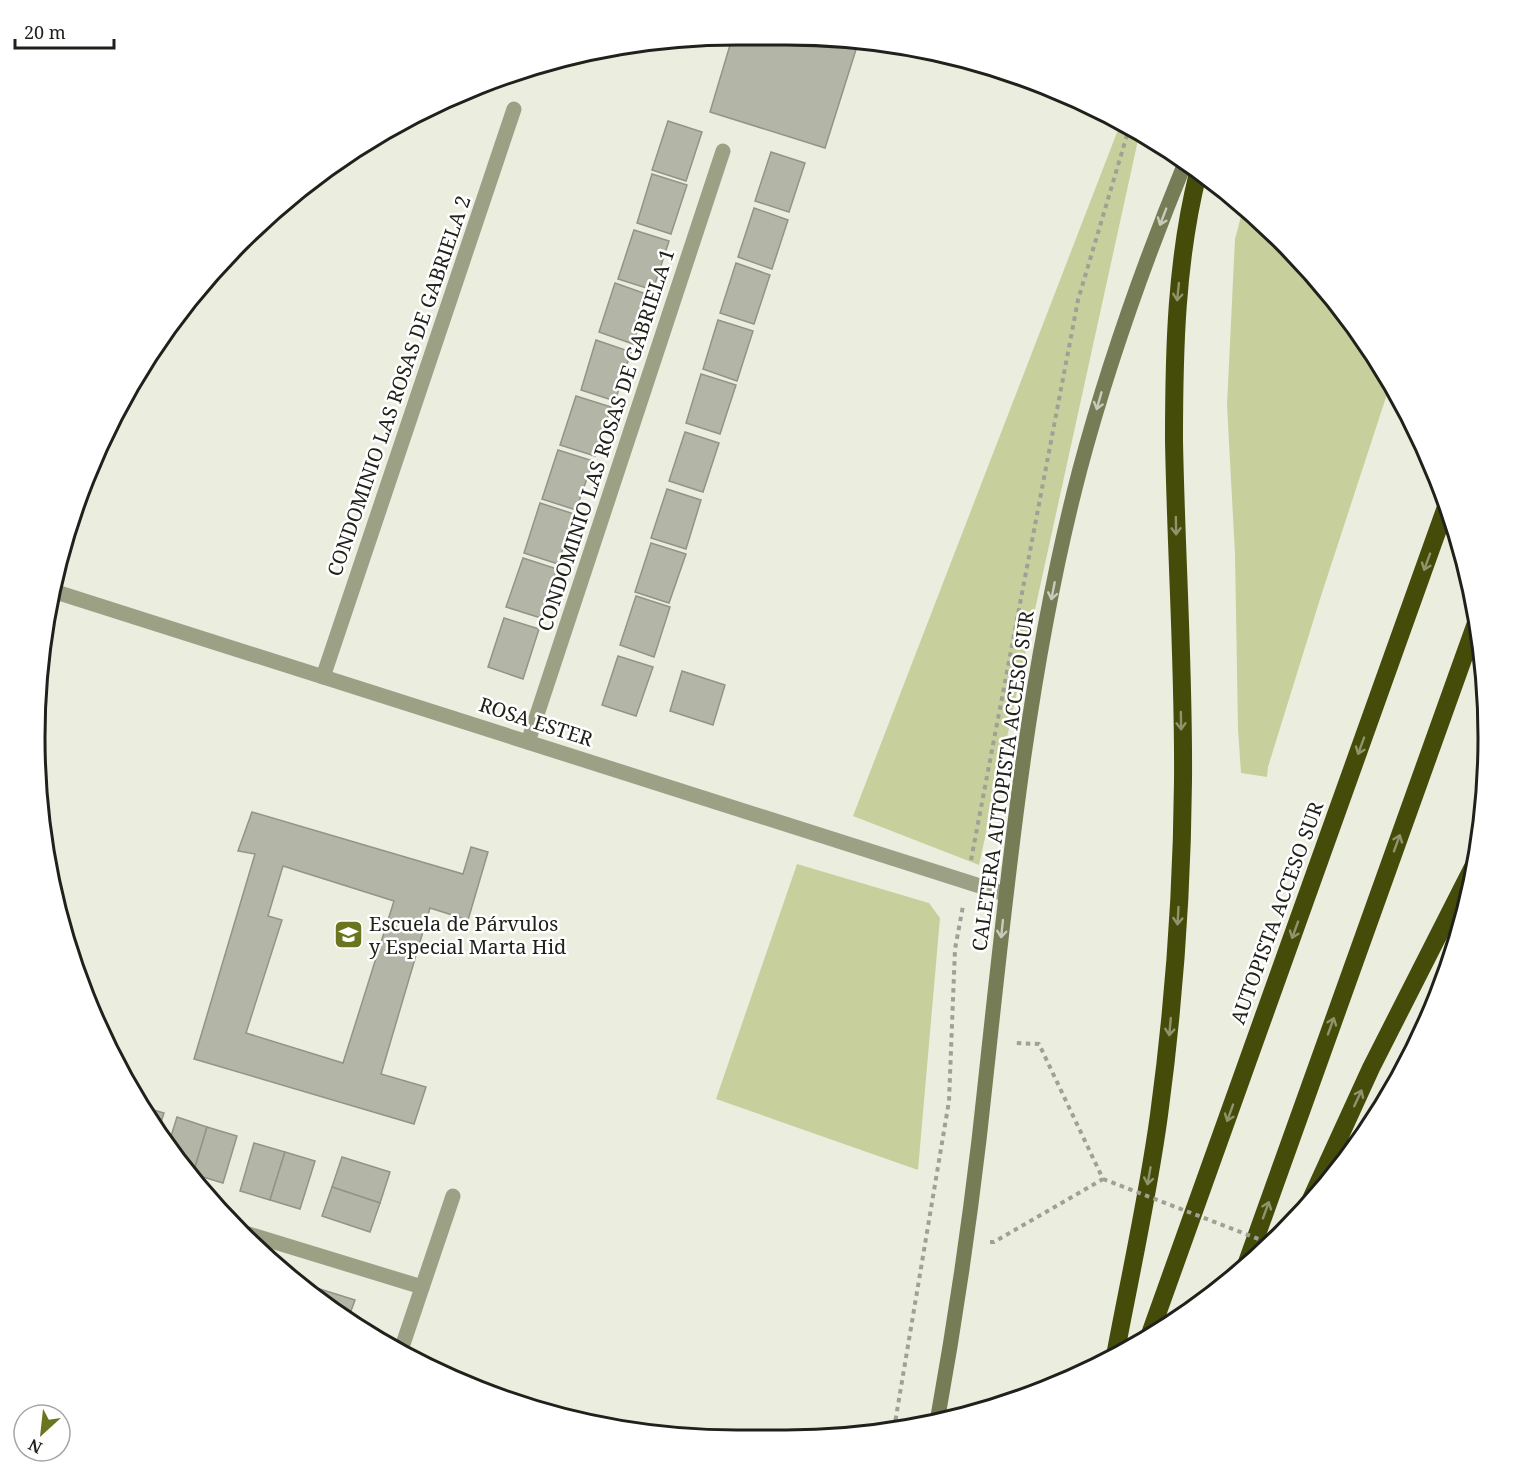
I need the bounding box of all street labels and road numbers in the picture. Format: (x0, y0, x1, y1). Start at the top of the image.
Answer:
street label: CONDOMINIO LAS ROSAS DE GABRIELA 2 (321, 192, 477, 580)
street label: CONDOMINIO LAS ROSAS DE GABRIELA 1 (531, 245, 680, 635)
street label: CALETERA AUTOPISTA ACCESO SUR (965, 608, 1040, 953)
street label: ROSA ESTER (476, 690, 597, 753)
street label: AUTOPISTA ACCESO SUR (1224, 797, 1330, 1028)

